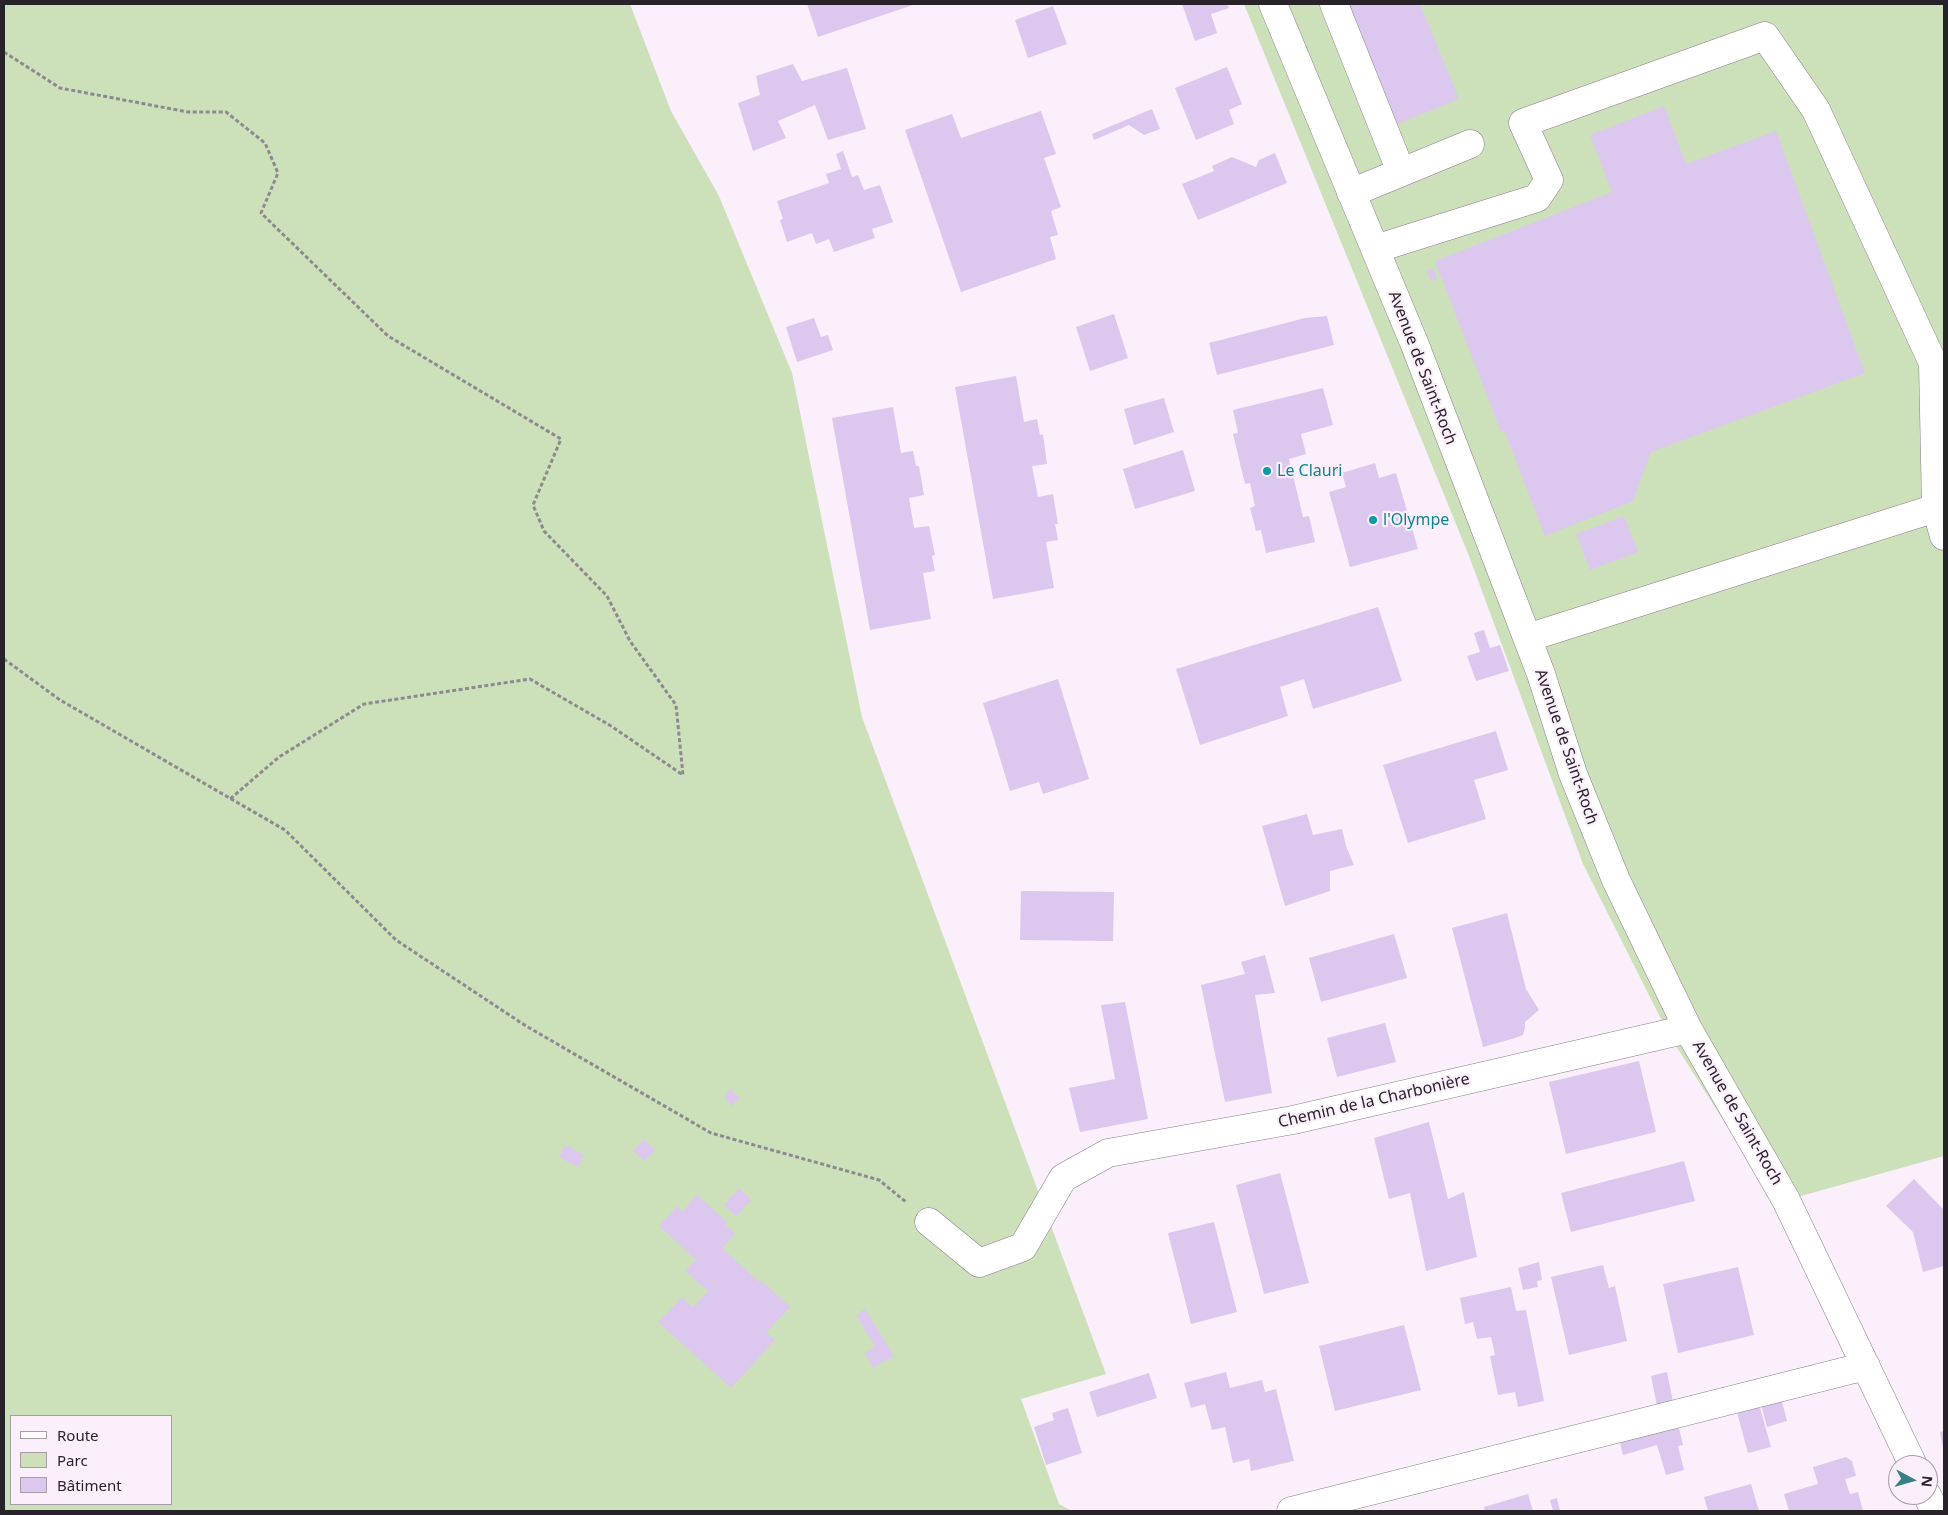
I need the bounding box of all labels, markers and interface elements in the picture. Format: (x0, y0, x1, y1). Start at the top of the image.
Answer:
street label: Avenue de Saint-Roch (1384, 288, 1460, 448)
place label: Le Clauri (1277, 461, 1342, 481)
marker: Le Clauri (1261, 465, 1273, 477)
place label: l'Olympe (1383, 510, 1449, 530)
marker: l'Olympe (1367, 514, 1379, 526)
street label: Avenue de Saint-Roch (1530, 667, 1602, 827)
street label: Avenue de Saint-Roch (1688, 1038, 1786, 1188)
street label: Chemin de la Charbonière (1276, 1070, 1472, 1132)
legend (10, 1415, 172, 1505)
text: Route (57, 1425, 99, 1445)
text: Parc (57, 1450, 88, 1470)
north arrow (1888, 1455, 1938, 1505)
text: Bâtiment (57, 1475, 122, 1495)
text: N (1917, 1475, 1937, 1488)

